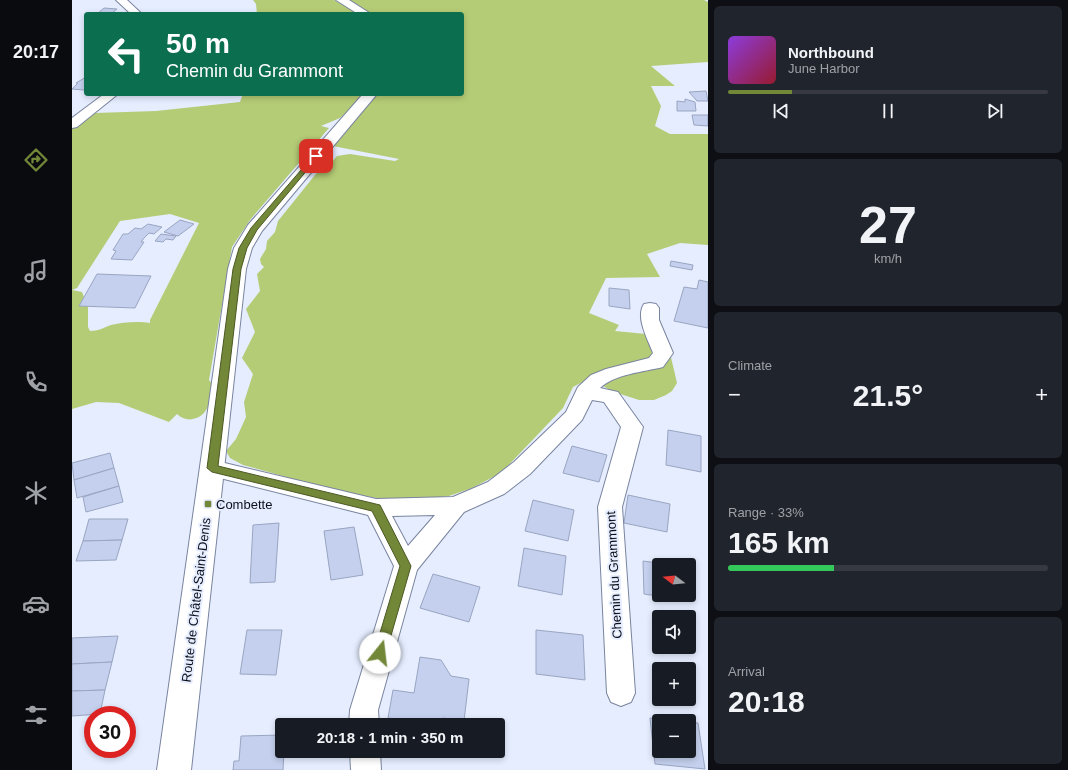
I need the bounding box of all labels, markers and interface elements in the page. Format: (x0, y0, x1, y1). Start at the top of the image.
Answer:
icon: left (100, 28, 152, 80)
text: 50 m (166, 28, 230, 59)
text: 20:17 (13, 42, 59, 62)
text: Northbound (788, 44, 874, 61)
text: Chemin du Grammont (166, 61, 343, 81)
text: June Harbor (788, 61, 860, 76)
icon: previous (770, 100, 792, 122)
icon: pause (877, 100, 899, 122)
icon: next (984, 100, 1006, 122)
pin (299, 139, 333, 173)
icon: arrive (305, 145, 327, 167)
icon: directions (22, 146, 50, 174)
text: 27 (859, 196, 917, 254)
text: km/h (874, 251, 902, 266)
icon: music (22, 257, 50, 285)
text: Climate (728, 358, 772, 373)
icon: phone (22, 368, 50, 396)
text: 21.5° (853, 379, 923, 412)
text: − (728, 382, 741, 407)
text: + (1035, 382, 1048, 407)
icon: climate (22, 479, 50, 507)
place label: Combette (216, 497, 272, 512)
marker: Combette (203, 499, 213, 509)
text: Range · 33% (728, 505, 804, 520)
street label: Chemin du Grammont (603, 510, 625, 639)
street label: Route de Châtel-Saint-Denis (178, 516, 214, 683)
text: 165 km (728, 526, 830, 559)
north arrow (652, 558, 696, 602)
map controls (652, 558, 696, 758)
icon: car (22, 590, 50, 618)
button: sound (652, 610, 696, 654)
position arrow (359, 632, 401, 674)
button: + (652, 662, 696, 706)
text: Arrival (728, 664, 765, 679)
text: 20:18 (728, 685, 805, 718)
icon: filters (22, 701, 50, 729)
speed limit sign: 30 (84, 706, 136, 758)
button: − (652, 714, 696, 758)
text: 20:18 · 1 min · 350 m (317, 729, 463, 746)

